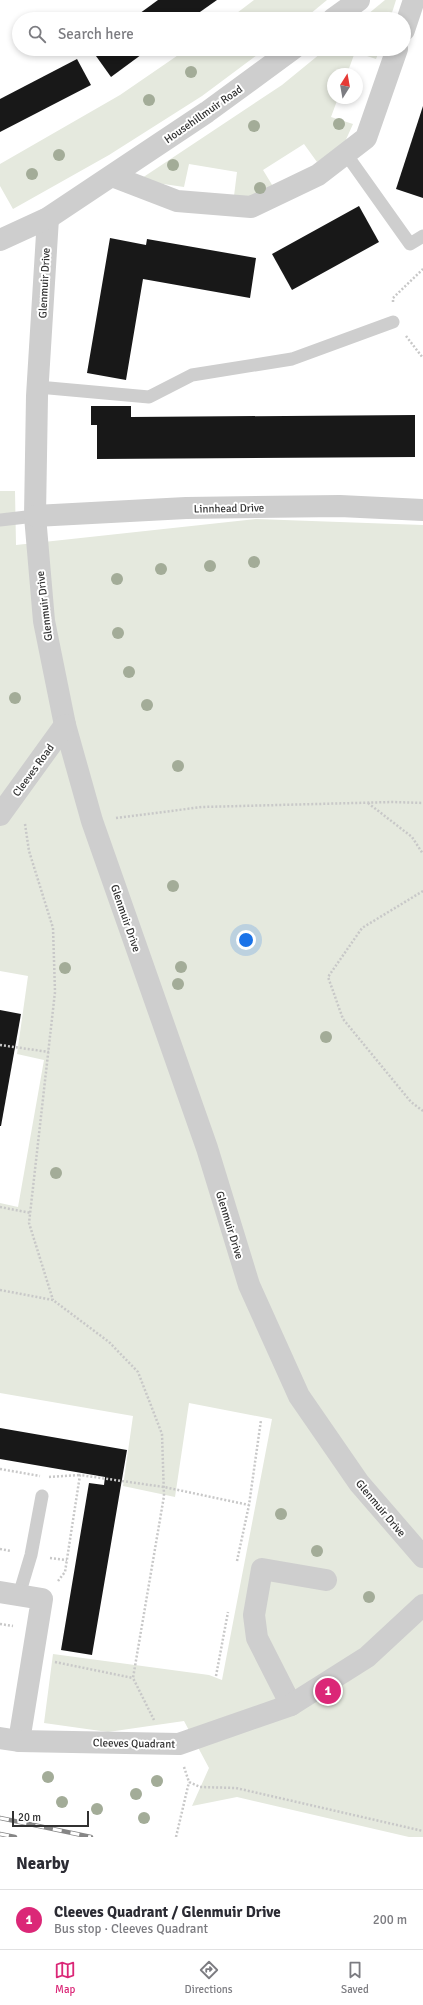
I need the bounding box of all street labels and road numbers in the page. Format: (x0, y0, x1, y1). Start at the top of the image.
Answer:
street label: Househillmuir Road (162, 82, 245, 146)
street label: Glenmuir Drive (36, 247, 53, 319)
street label: Linnhead Drive (194, 501, 264, 516)
street label: Glenmuir Drive (34, 570, 55, 642)
street label: Cleeves Road (10, 741, 57, 799)
street label: Glenmuir Drive (108, 883, 143, 954)
street label: Glenmuir Drive (213, 1190, 246, 1261)
street label: Glenmuir Drive (353, 1477, 408, 1540)
street label: Cleeves Quadrant (93, 1736, 175, 1751)

